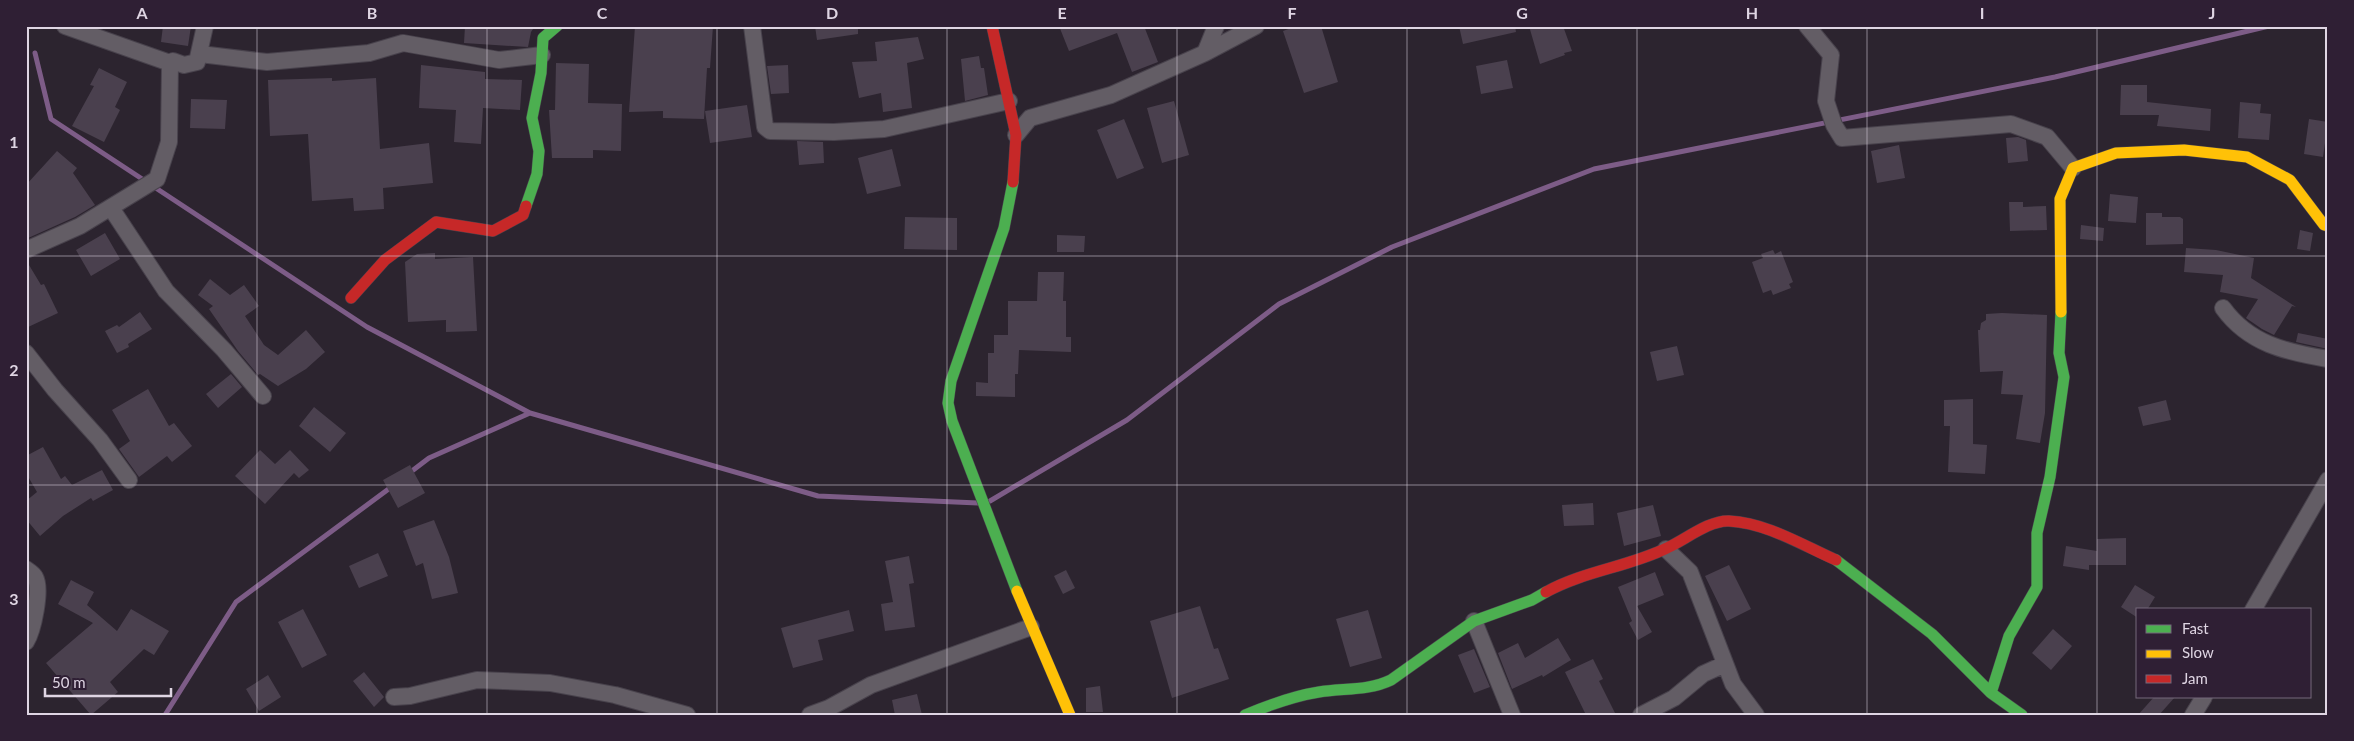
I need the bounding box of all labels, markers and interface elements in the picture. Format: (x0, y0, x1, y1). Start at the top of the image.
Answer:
text: A (135, 3, 148, 22)
text: B (367, 3, 377, 22)
text: C (597, 3, 608, 22)
text: D (826, 3, 838, 22)
text: E (1057, 3, 1067, 22)
text: F (1287, 3, 1297, 22)
text: G (1516, 3, 1528, 22)
text: H (1746, 3, 1758, 22)
text: I (1980, 3, 1984, 22)
text: J (2209, 3, 2215, 22)
text: 1 (9, 132, 19, 151)
text: 2 (9, 360, 19, 379)
text: 3 (9, 589, 19, 608)
legend (2136, 608, 2312, 698)
text: Fast (2182, 619, 2209, 637)
text: Slow (2182, 643, 2214, 661)
scale bar (45, 666, 171, 698)
text: Jam (2182, 669, 2208, 687)
text: 50 m (52, 673, 86, 691)

